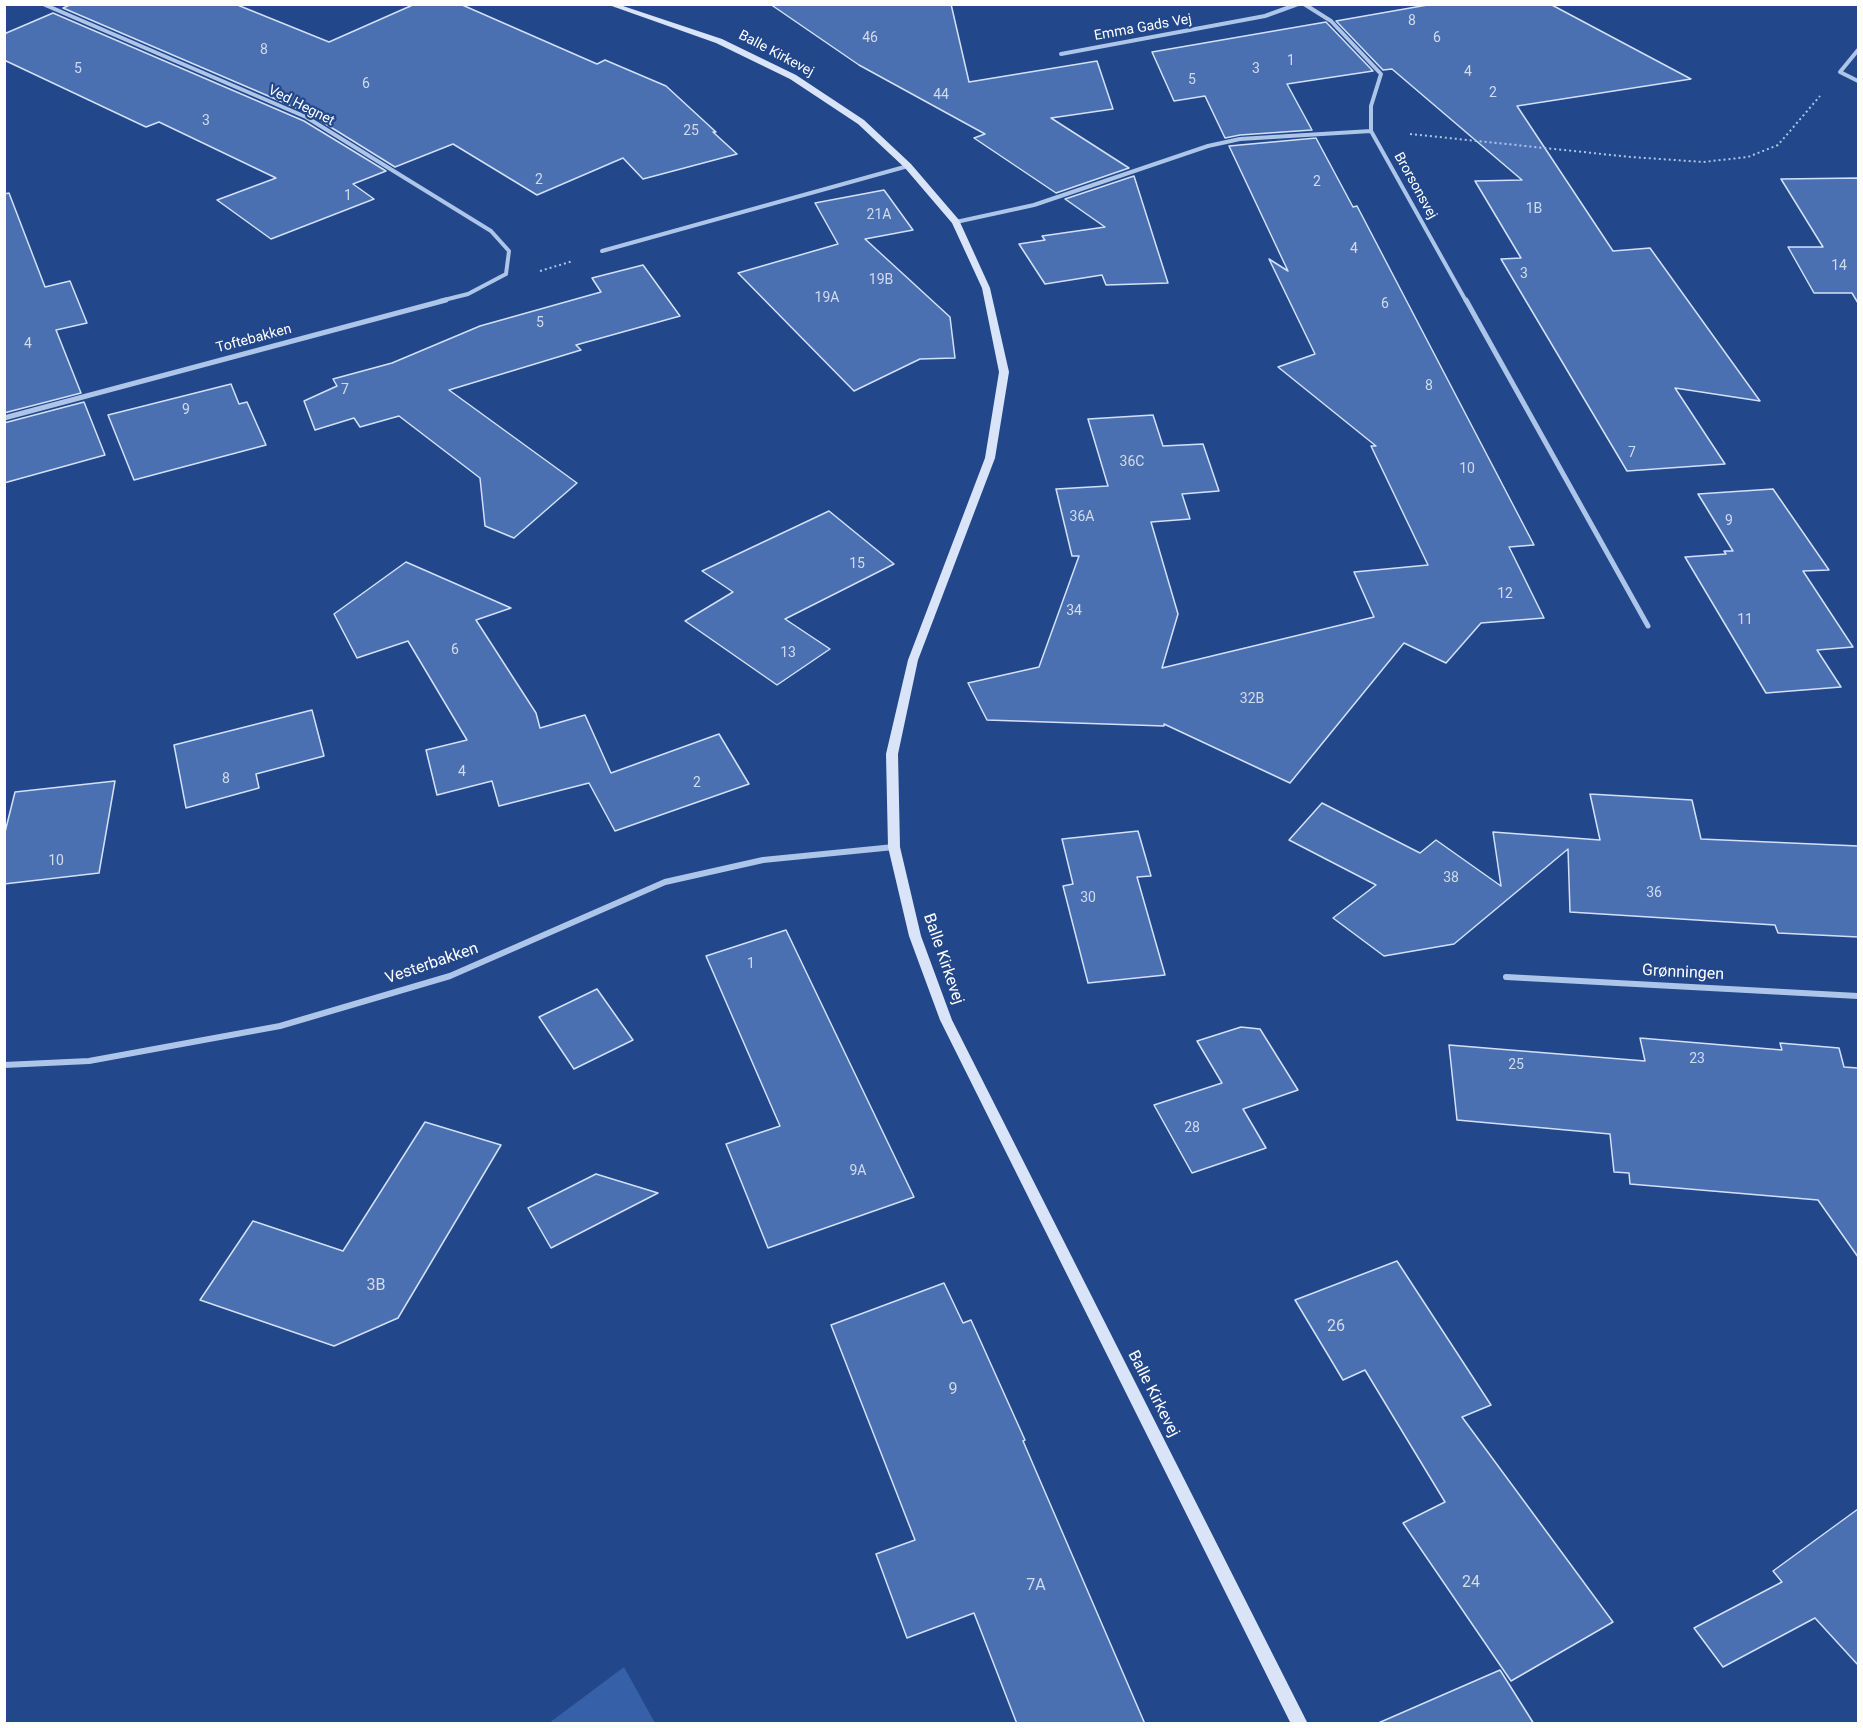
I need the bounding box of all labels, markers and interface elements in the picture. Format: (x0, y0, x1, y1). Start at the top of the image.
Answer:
street label: Emma Gads Vej (1093, 11, 1193, 45)
house number: 8 (1408, 13, 1416, 29)
street label: Balle Kirkevej (736, 27, 816, 81)
house number: 46 (862, 30, 878, 46)
house number: 6 (1433, 30, 1441, 46)
house number: 8 (260, 42, 268, 58)
house number: 1 (1287, 53, 1295, 69)
house number: 5 (74, 61, 82, 77)
house number: 3 (1252, 61, 1260, 77)
house number: 4 (1464, 64, 1472, 80)
house number: 5 (1188, 72, 1196, 88)
house number: 6 (362, 76, 370, 92)
street label: Ved Hegnet (265, 82, 337, 130)
house number: 2 (1489, 85, 1497, 101)
house number: 44 (933, 87, 949, 103)
house number: 3 (202, 113, 210, 129)
house number: 25 (683, 123, 699, 139)
street label: Brorsonsvej (1390, 150, 1440, 222)
house number: 2 (535, 172, 543, 188)
house number: 2 (1313, 174, 1321, 190)
house number: 1 (344, 188, 352, 204)
house number: 1B (1526, 201, 1542, 217)
house number: 21A (867, 207, 891, 223)
house number: 4 (1350, 241, 1358, 257)
house number: 14 (1831, 258, 1847, 274)
house number: 3 (1520, 266, 1528, 282)
house number: 19B (869, 272, 893, 288)
house number: 19A (815, 290, 839, 306)
house number: 6 (1381, 296, 1389, 312)
house number: 5 (536, 315, 544, 331)
street label: Toftebakken (215, 321, 293, 357)
house number: 4 (24, 336, 32, 352)
house number: 8 (1425, 378, 1433, 394)
house number: 7 (341, 382, 349, 398)
house number: 9 (182, 402, 190, 418)
house number: 7 (1628, 445, 1636, 461)
house number: 36C (1120, 454, 1144, 470)
house number: 10 (1459, 461, 1475, 477)
house number: 36A (1070, 509, 1094, 525)
house number: 9 (1725, 513, 1733, 529)
house number: 15 (849, 556, 865, 572)
house number: 12 (1497, 586, 1513, 602)
house number: 34 (1066, 603, 1082, 619)
house number: 11 (1737, 612, 1753, 628)
house number: 6 (451, 642, 459, 658)
house number: 13 (780, 645, 796, 661)
house number: 32B (1240, 691, 1264, 707)
house number: 4 (458, 764, 466, 780)
house number: 8 (222, 771, 230, 787)
house number: 2 (693, 775, 701, 791)
house number: 10 (48, 853, 64, 869)
house number: 38 (1443, 870, 1459, 886)
house number: 36 (1646, 885, 1662, 901)
house number: 30 (1080, 890, 1096, 906)
street label: Balle Kirkevej (919, 911, 967, 1007)
street label: Vesterbakken (383, 939, 481, 989)
house number: 1 (747, 956, 755, 972)
street label: Grønningen (1642, 961, 1724, 985)
house number: 23 (1689, 1051, 1705, 1067)
house number: 25 (1508, 1057, 1524, 1073)
house number: 28 (1184, 1120, 1200, 1136)
house number: 9A (849, 1163, 867, 1179)
house number: 3B (367, 1276, 385, 1296)
house number: 26 (1327, 1317, 1345, 1337)
street label: Balle Kirkevej (1123, 1348, 1183, 1440)
house number: 9 (949, 1380, 957, 1400)
house number: 24 (1462, 1573, 1480, 1593)
house number: 7A (1026, 1576, 1046, 1596)

